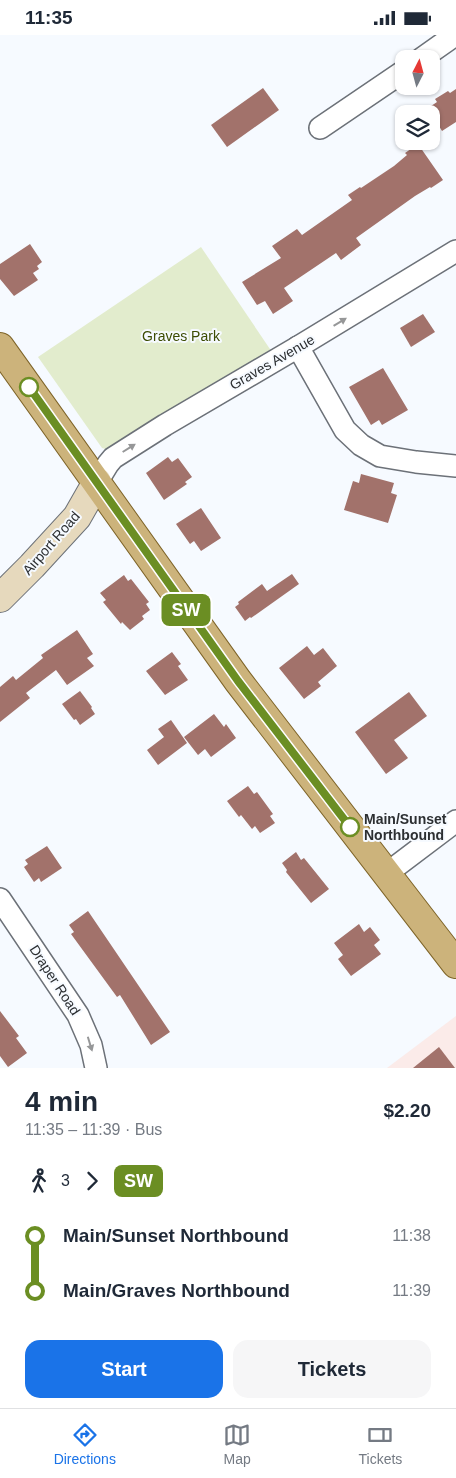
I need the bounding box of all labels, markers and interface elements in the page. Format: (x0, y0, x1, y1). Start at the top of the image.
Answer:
text: 11:35 (25, 7, 73, 28)
north arrow (395, 50, 440, 95)
map controls (395, 50, 440, 150)
button: layers (395, 105, 440, 150)
one-way arrow (333, 318, 346, 327)
park label: Graves Park (142, 328, 221, 344)
street label: Graves Avenue (227, 331, 318, 393)
unlabelled marker (19, 377, 39, 397)
one-way arrow (122, 443, 136, 452)
street label: Airport Road (19, 508, 83, 578)
line badge: SW (164, 594, 208, 626)
text: SW (172, 600, 201, 620)
place label: Main/Sunset Northbound (364, 811, 447, 843)
marker: Main/Sunset Northbound (340, 817, 360, 837)
street label: Draper Road (26, 942, 84, 1018)
one-way arrow (86, 1036, 94, 1051)
text: 4 min (25, 1086, 98, 1117)
text: $2.20 (383, 1100, 431, 1121)
text: 11:35 – 11:39 · Bus (25, 1121, 162, 1138)
icon: walk (25, 1167, 53, 1195)
icon: forward (78, 1167, 106, 1195)
text: SW (124, 1171, 153, 1191)
text: 3 (61, 1172, 70, 1189)
text: Main/Sunset Northbound (63, 1225, 289, 1246)
text: 11:38 (392, 1227, 431, 1244)
text: Main/Graves Northbound (63, 1280, 290, 1301)
text: 11:39 (392, 1282, 431, 1299)
button: Start (25, 1340, 223, 1398)
button: Tickets (233, 1340, 431, 1398)
tab: Directions (54, 1421, 116, 1467)
tab: Map (223, 1421, 251, 1467)
tab: Tickets (358, 1421, 402, 1467)

